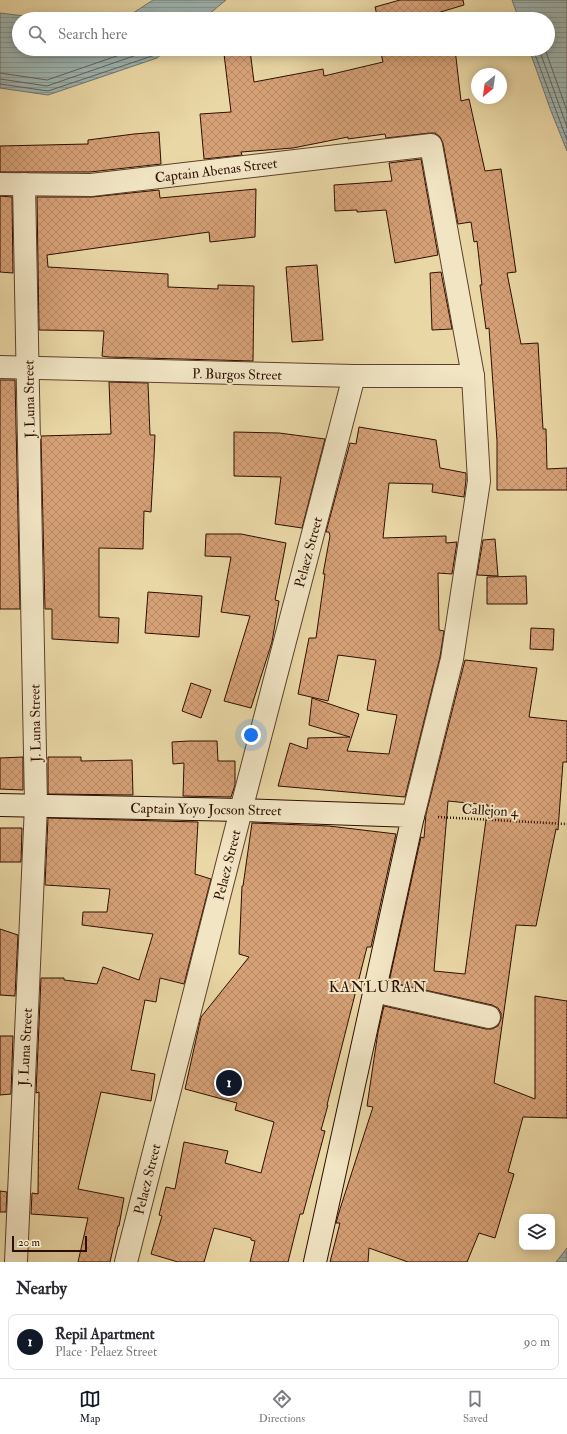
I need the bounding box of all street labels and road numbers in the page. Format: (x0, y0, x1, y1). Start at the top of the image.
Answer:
street label: Captain Abenas Street (154, 154, 279, 187)
street label: J. Luna Street (20, 359, 39, 439)
street label: P. Burgos Street (192, 365, 282, 384)
street label: Pelaez Street (291, 515, 326, 589)
street label: J. Luna Street (26, 683, 45, 763)
street label: Captain Yoyo Jocson Street (130, 800, 282, 820)
street label: Callejon 4 (461, 801, 520, 821)
street label: Pelaez Street (210, 828, 245, 902)
street label: J. Luna Street (15, 1007, 36, 1087)
street label: Pelaez Street (130, 1142, 165, 1216)

